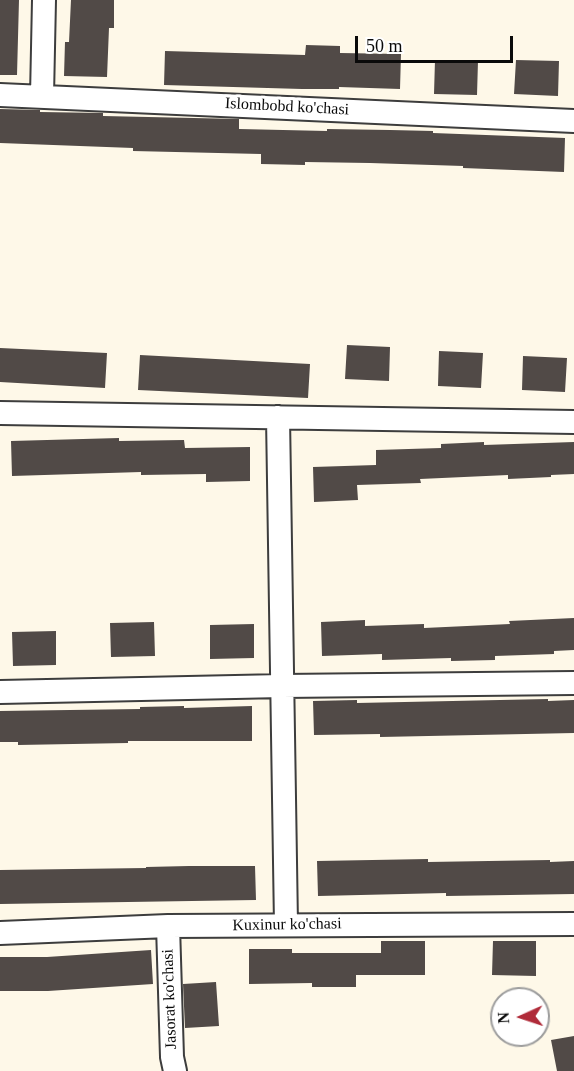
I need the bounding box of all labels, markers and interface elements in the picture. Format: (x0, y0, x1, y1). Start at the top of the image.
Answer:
scale bar (358, 24, 516, 62)
text: 50 m (366, 36, 403, 56)
street label: Islombobd ko'chasi (224, 94, 350, 120)
street label: Kuxinur ko'chasi (232, 914, 342, 936)
street label: Jasorat ko'chasi (159, 949, 181, 1049)
north arrow (490, 987, 550, 1047)
text: N (495, 1012, 512, 1024)

